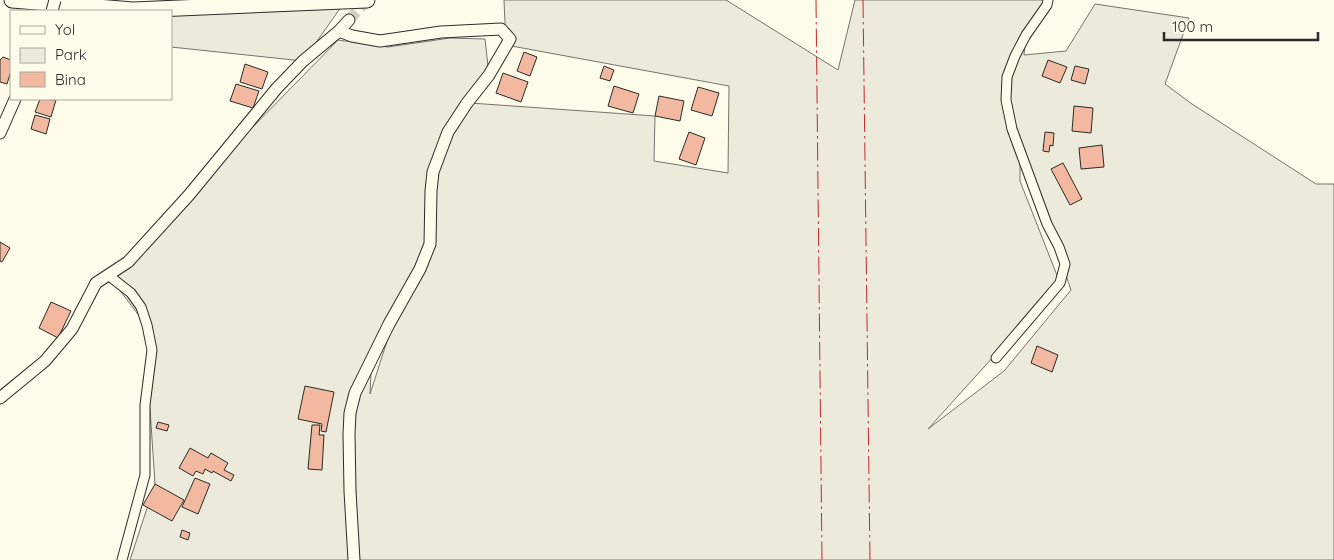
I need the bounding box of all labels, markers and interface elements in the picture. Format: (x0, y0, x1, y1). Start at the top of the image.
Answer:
legend (10, 10, 172, 100)
scale bar (1164, 10, 1318, 42)
text: 100 m (1172, 17, 1213, 36)
text: Yol (55, 20, 75, 39)
text: Park (55, 45, 87, 64)
text: Bina (55, 70, 86, 89)

